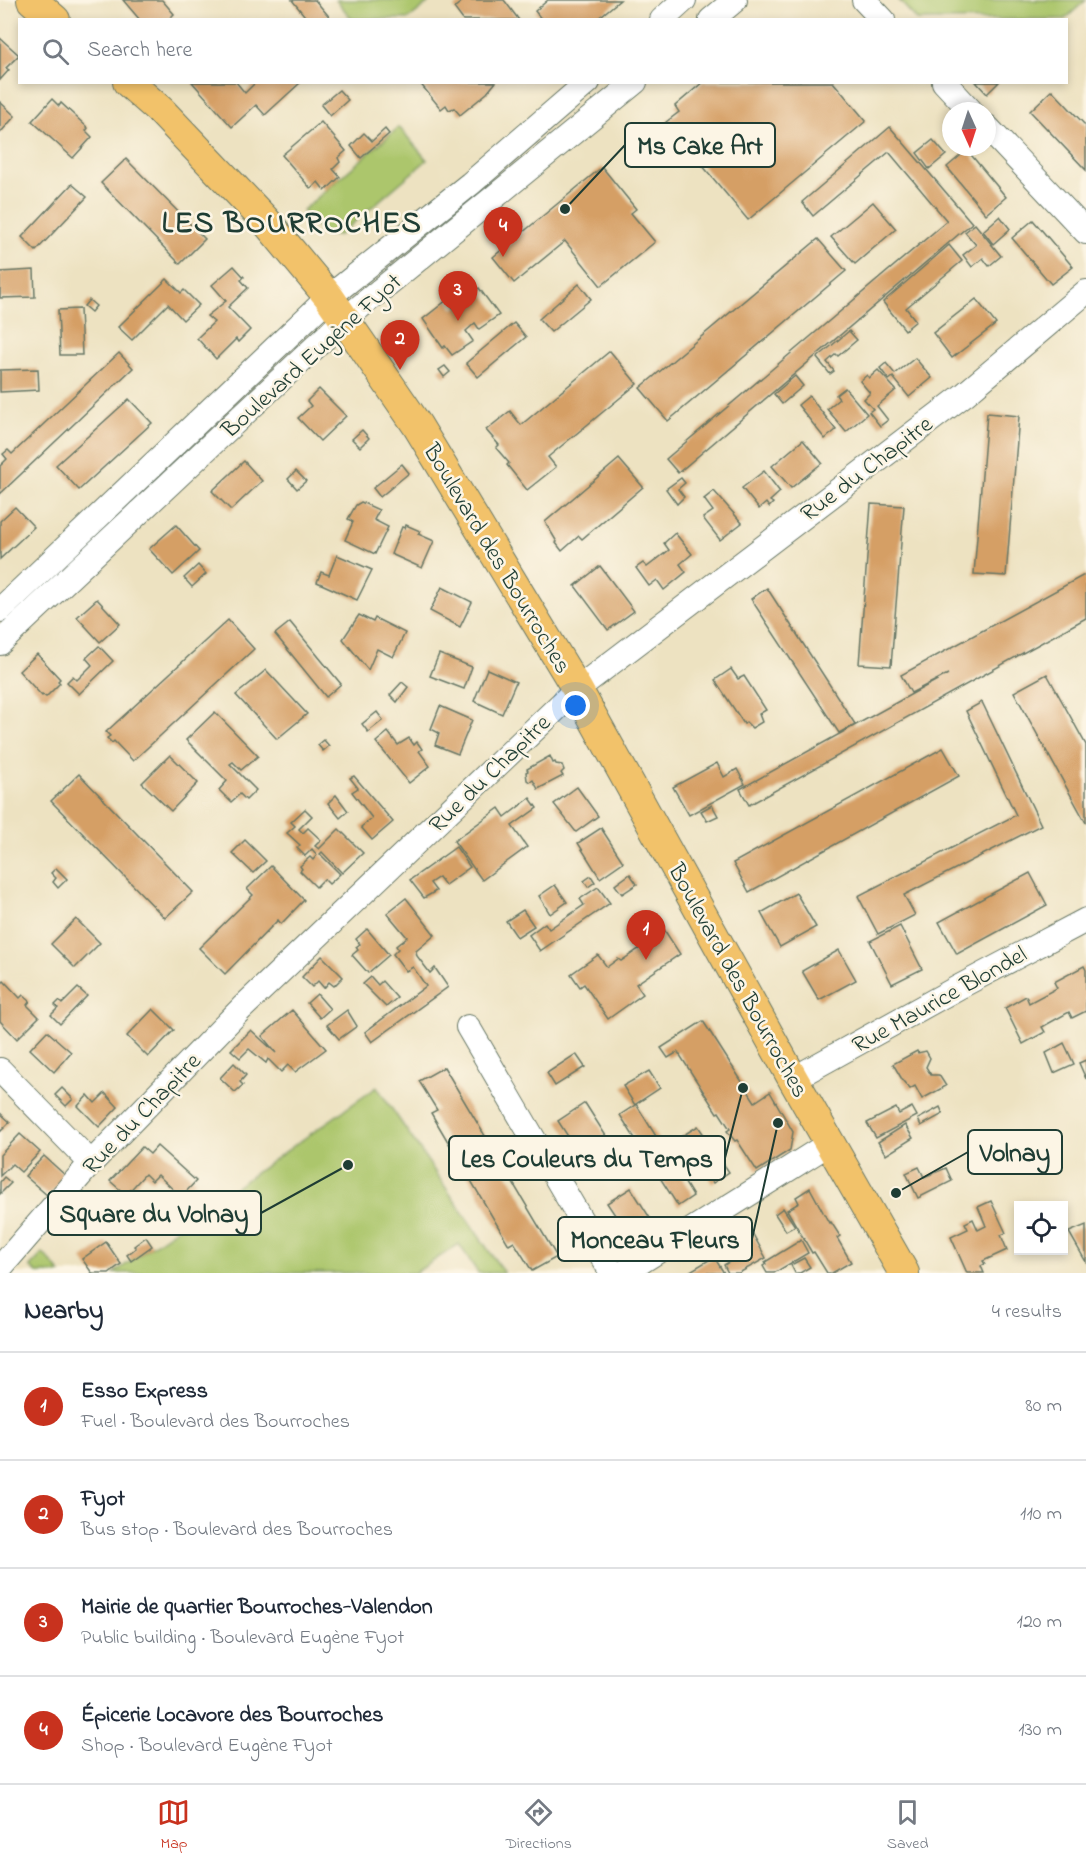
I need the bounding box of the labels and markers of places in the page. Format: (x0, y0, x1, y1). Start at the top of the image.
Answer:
callout: Ms Cake Art (625, 123, 775, 167)
pin: 4 (484, 208, 522, 257)
pin: 3 (438, 272, 478, 321)
pin: 2 (380, 320, 420, 370)
pin: 1 (626, 910, 666, 960)
callout: Volnay (968, 1130, 1062, 1174)
callout: Les Couleurs du Temps (449, 1136, 725, 1180)
callout: Square du Volnay (48, 1191, 261, 1235)
callout: Monceau Fleurs (558, 1217, 752, 1261)

